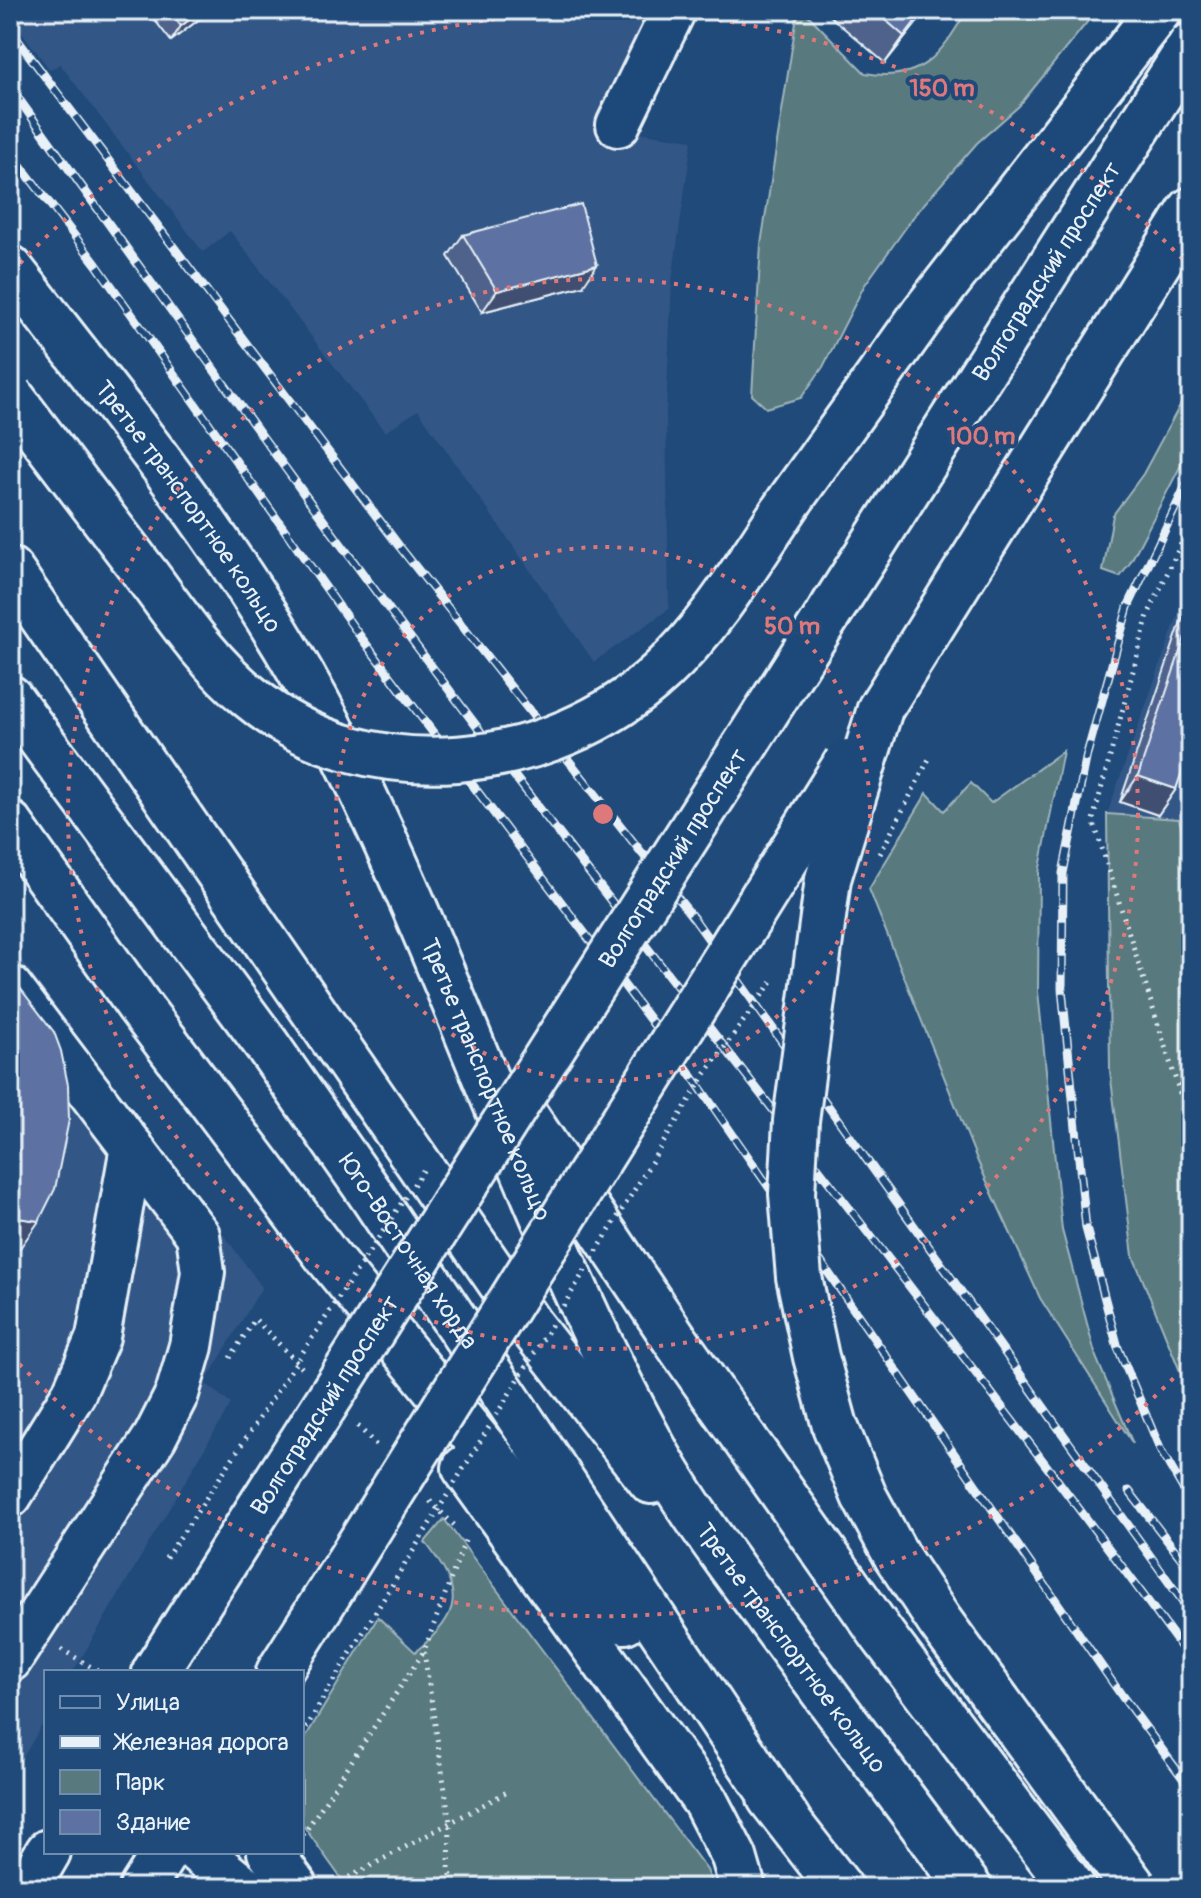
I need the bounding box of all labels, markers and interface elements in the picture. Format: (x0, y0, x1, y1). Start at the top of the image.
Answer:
text: 150 m (909, 74, 975, 103)
street label: Волгоградский проспект (966, 157, 1128, 387)
street label: Третье транспортное кольцо (88, 375, 287, 638)
text: 100 m (947, 422, 1015, 451)
text: 50 m (764, 612, 820, 641)
street label: Волгоградский проспект (593, 744, 754, 974)
centre of rings (589, 800, 617, 828)
street label: Третье транспортное кольцо (414, 934, 557, 1225)
street label: Юго-Восточная хорда (332, 1149, 484, 1355)
street label: Волгоградский проспект (245, 1290, 406, 1520)
street label: Третье транспортное кольцо (690, 1518, 892, 1779)
legend (44, 1670, 304, 1854)
text: Улица (116, 1688, 180, 1717)
text: Железная дорога (112, 1728, 289, 1757)
text: Парк (116, 1768, 165, 1797)
text: Здание (116, 1808, 191, 1837)

